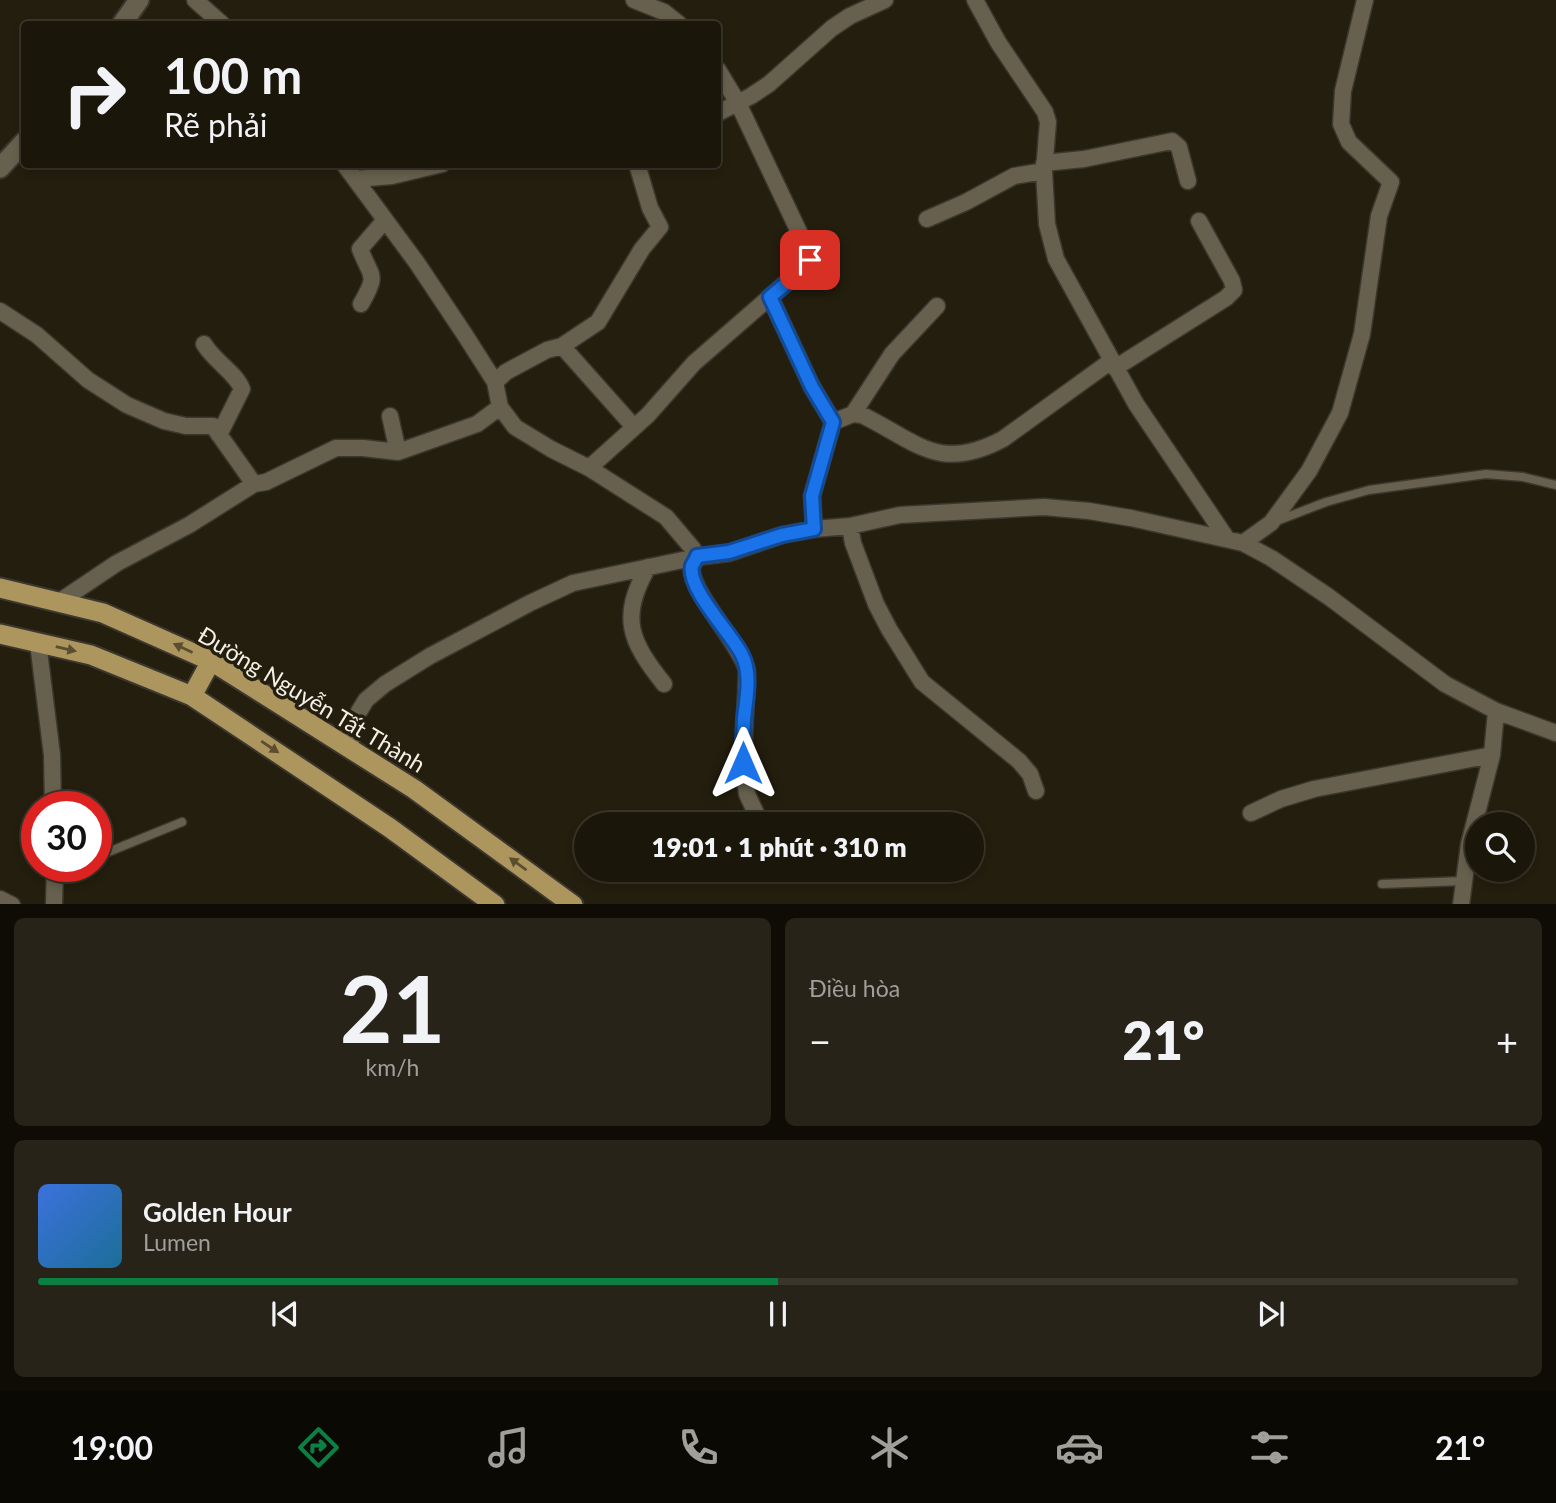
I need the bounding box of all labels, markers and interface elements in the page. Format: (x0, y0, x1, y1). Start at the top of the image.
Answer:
text: 100 m (164, 46, 302, 104)
icon: right (49, 49, 140, 140)
text: Rẽ phải (164, 105, 267, 144)
pin (780, 230, 840, 290)
icon: arrive (791, 241, 829, 279)
street label: Đường Nguyễn Tất Thành (193, 620, 431, 778)
one-way arrow (173, 643, 193, 654)
one-way arrow (55, 644, 77, 655)
position arrow (706, 726, 780, 800)
one-way arrow (261, 740, 279, 754)
speed limit sign: 30 (21, 791, 112, 882)
map controls (1465, 812, 1535, 882)
button: search (1465, 812, 1535, 882)
text: 19:01 · 1 phút · 310 m (651, 831, 907, 863)
one-way arrow (509, 858, 527, 872)
text: 21 (340, 953, 445, 1062)
text: Điều hòa (809, 974, 900, 1002)
text: 21° (1123, 1009, 1204, 1071)
text: − (809, 1018, 831, 1064)
text: + (1496, 1018, 1518, 1064)
text: km/h (366, 1053, 419, 1081)
text: Golden Hour (143, 1196, 292, 1228)
text: Lumen (143, 1228, 211, 1256)
icon: previous (266, 1295, 304, 1333)
icon: pause (759, 1295, 797, 1333)
icon: next (1252, 1295, 1290, 1333)
icon: directions (294, 1423, 343, 1472)
icon: music (484, 1423, 533, 1472)
icon: phone (674, 1423, 723, 1472)
icon: climate (865, 1423, 914, 1472)
icon: car (1055, 1423, 1104, 1472)
icon: filters (1245, 1423, 1294, 1472)
text: 19:00 (71, 1428, 153, 1467)
text: 21° (1435, 1428, 1485, 1467)

